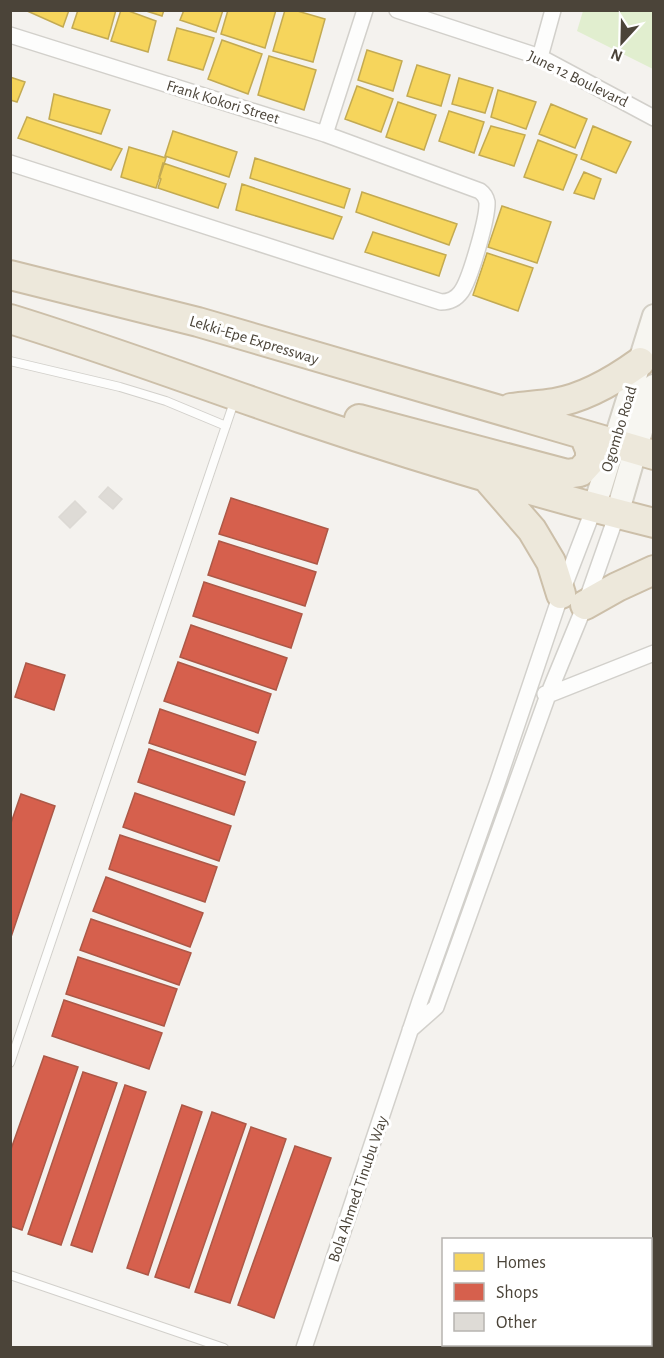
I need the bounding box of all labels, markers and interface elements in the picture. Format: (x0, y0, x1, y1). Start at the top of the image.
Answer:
north arrow (592, 12, 652, 72)
text: N (609, 45, 625, 64)
street label: June 12 Boulevard (525, 48, 631, 110)
street label: Frank Kokori Street (165, 77, 281, 127)
street label: Lekki-Epe Expressway (187, 313, 321, 368)
street label: Ogombo Road (598, 384, 640, 474)
street label: Bola Ahmed Tinubu Way (325, 1114, 392, 1264)
legend (442, 1238, 652, 1346)
text: Homes (496, 1254, 546, 1272)
text: Shops (496, 1284, 538, 1302)
text: Other (496, 1314, 537, 1332)

